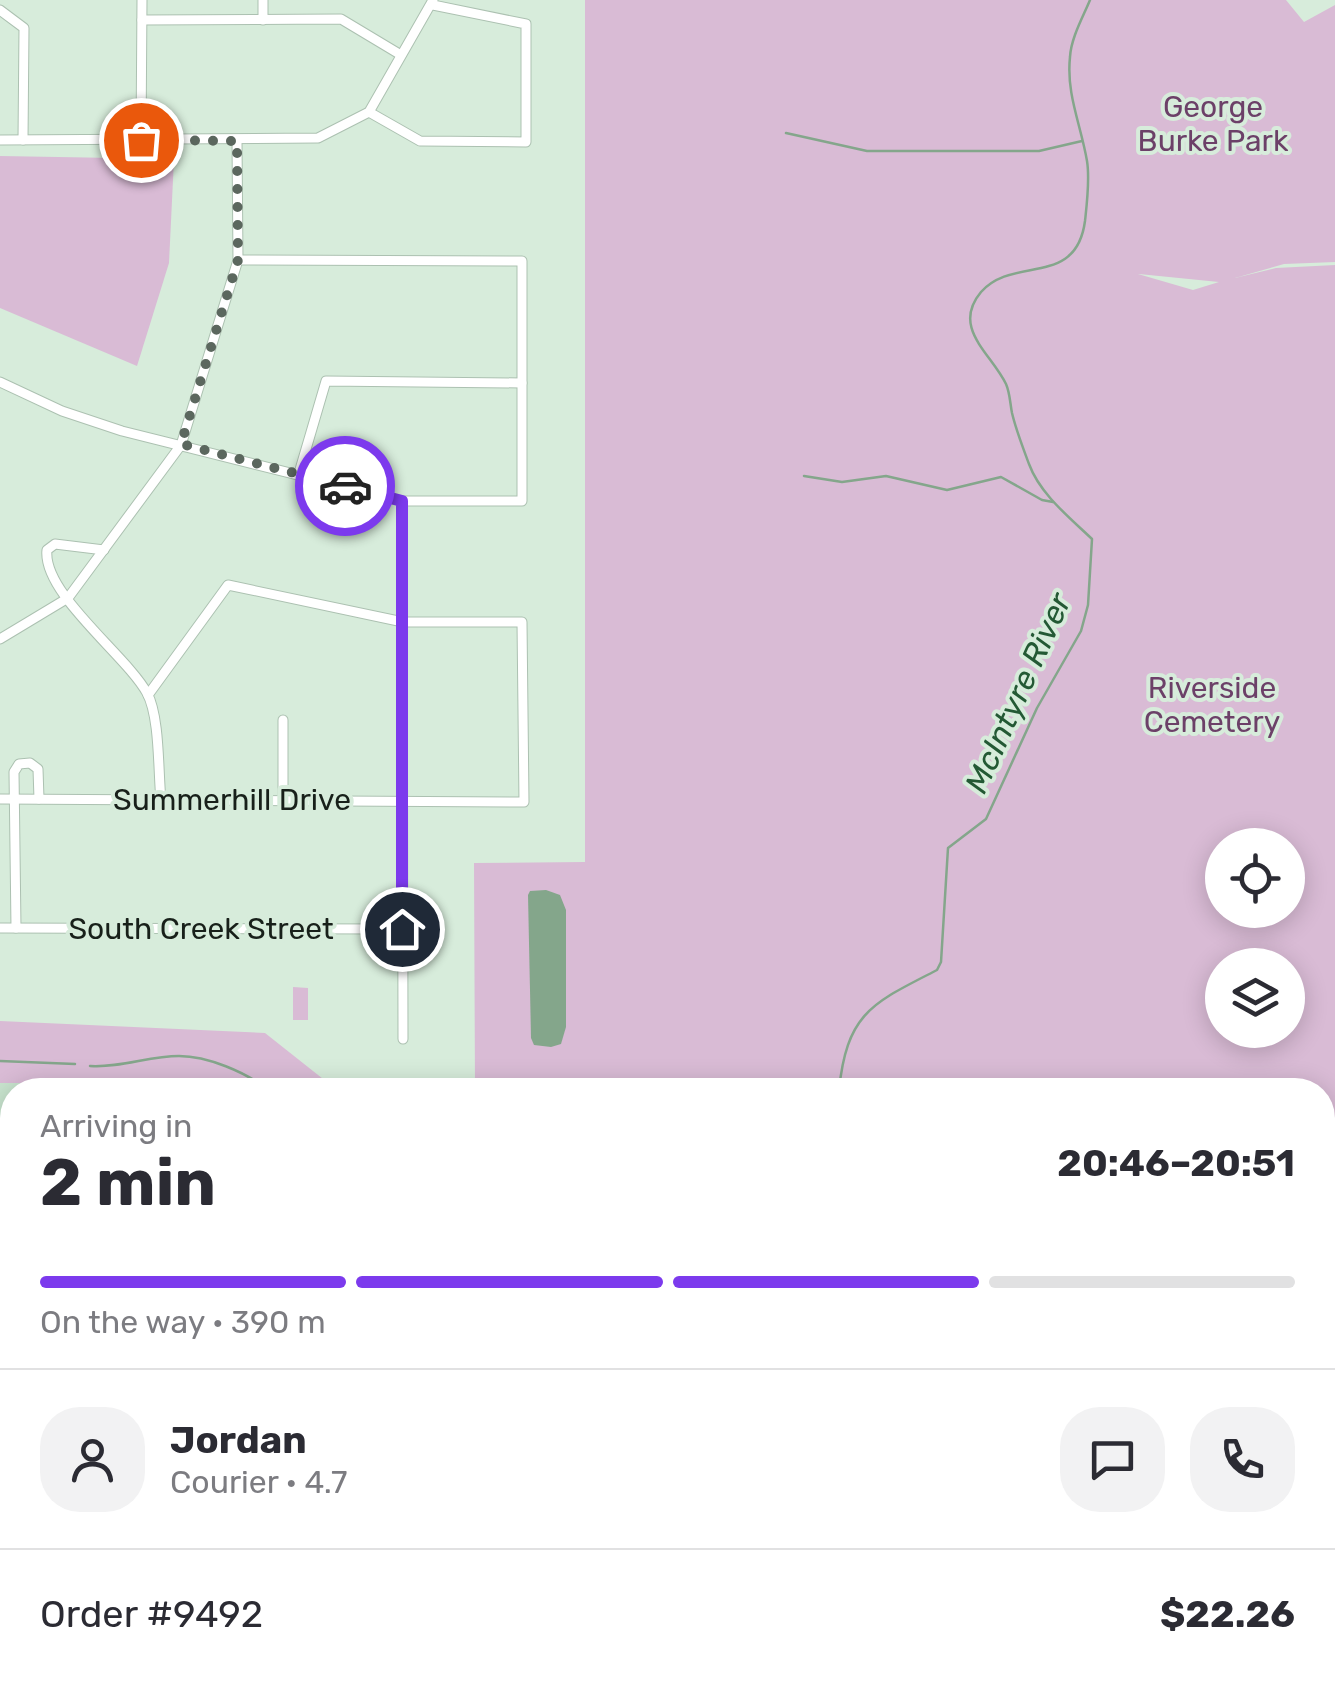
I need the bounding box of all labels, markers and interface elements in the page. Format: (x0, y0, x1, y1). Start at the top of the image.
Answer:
park label: George Burke Park (1138, 89, 1289, 159)
pin (99, 98, 184, 183)
icon: bag (114, 113, 169, 168)
courier (295, 436, 395, 536)
icon: car (318, 459, 373, 514)
water label: McIntyre River (957, 586, 1080, 799)
park label: Riverside Cemetery (1144, 670, 1280, 740)
street label: Summerhill Drive (113, 782, 351, 818)
map controls (1205, 828, 1305, 1048)
button: locate (1205, 828, 1305, 928)
pin (360, 887, 445, 972)
icon: home (375, 902, 430, 957)
street label: South Creek Street (68, 911, 334, 947)
button: layers (1205, 948, 1305, 1048)
text: Arriving in (40, 1107, 192, 1145)
text: 20:46–20:51 (1057, 1140, 1295, 1186)
text: 2 min (40, 1144, 216, 1221)
text: On the way · 390 m (40, 1303, 326, 1341)
button: person (40, 1407, 145, 1512)
button: chat (1060, 1407, 1165, 1512)
button: phone (1190, 1407, 1295, 1512)
text: Jordan (170, 1417, 307, 1463)
text: Courier · 4.7 (170, 1463, 347, 1501)
text: Order #9492 (40, 1591, 263, 1637)
text: $22.26 (1160, 1591, 1295, 1637)

